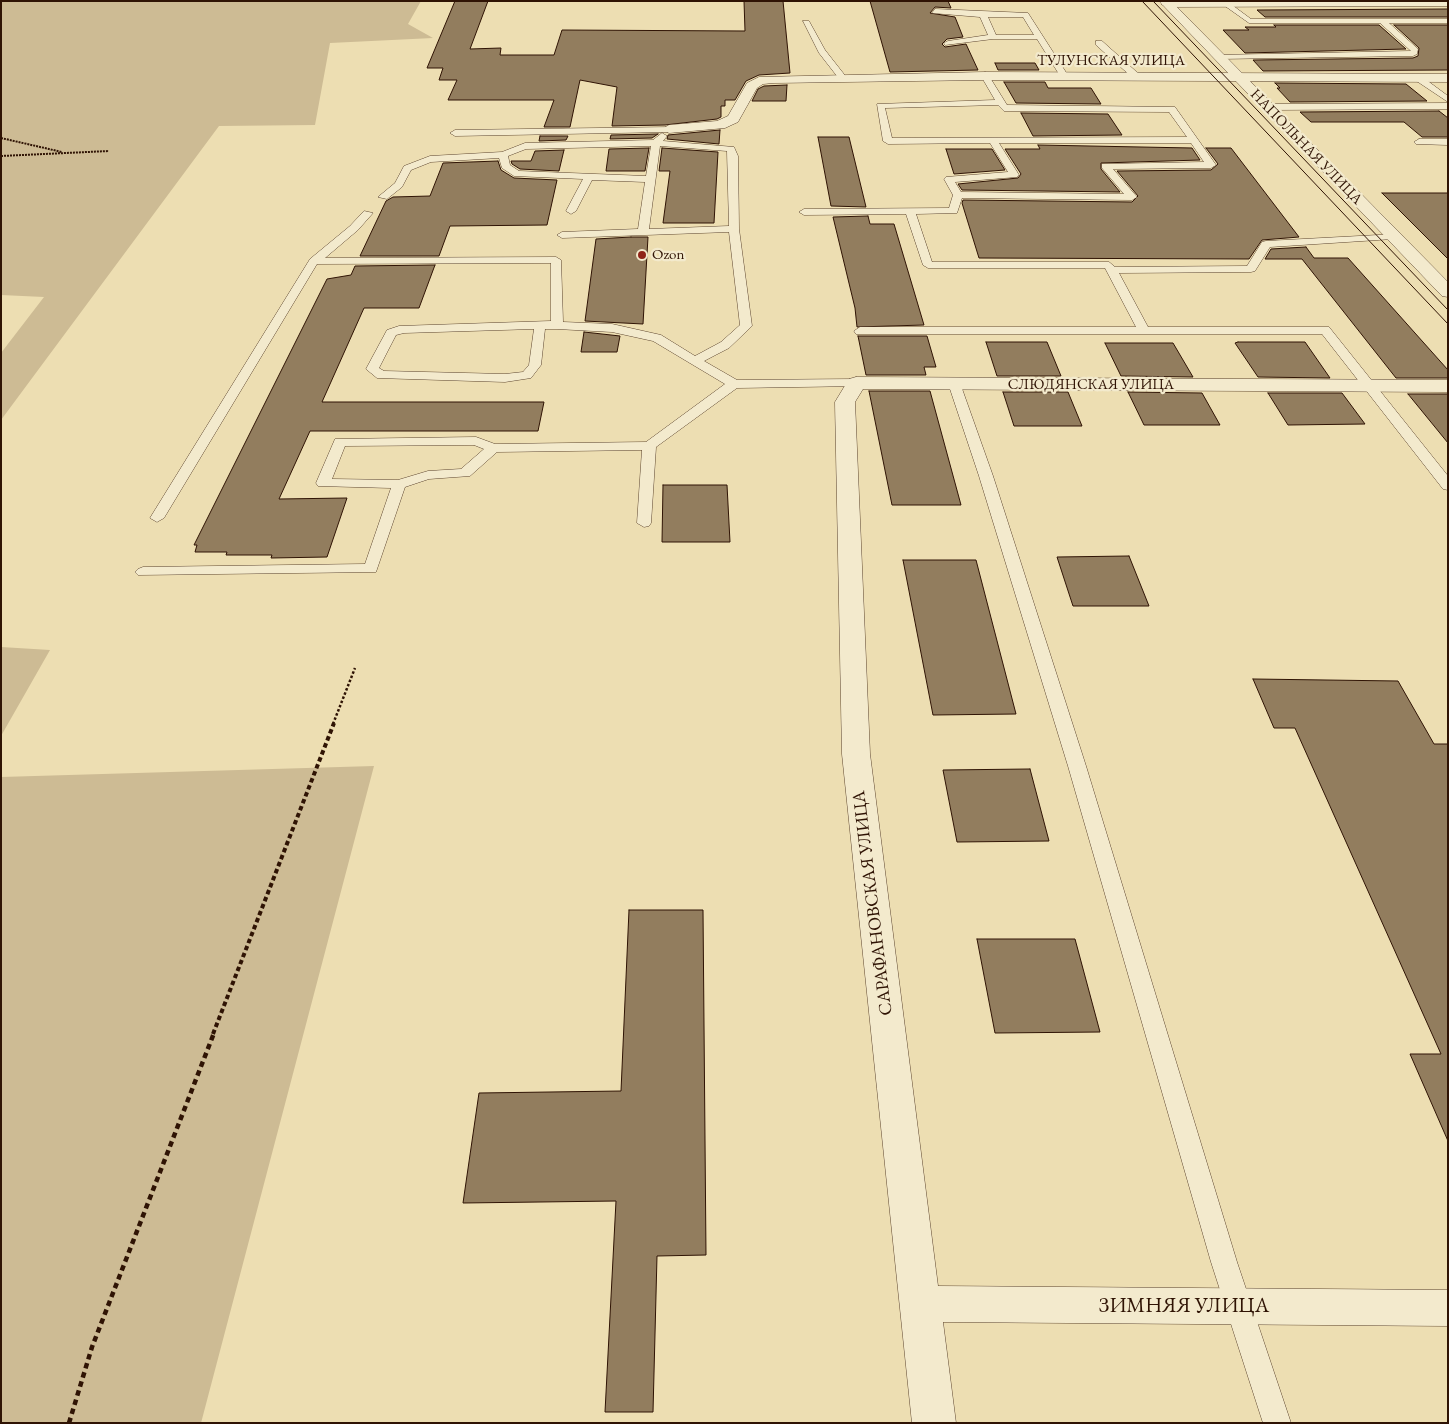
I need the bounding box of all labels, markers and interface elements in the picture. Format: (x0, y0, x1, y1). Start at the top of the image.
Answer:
street label: ТУЛУНСКАЯ УЛИЦА (1037, 52, 1185, 70)
street label: НАПОЛЬНАЯ УЛИЦА (1246, 85, 1366, 209)
place label: Ozon (652, 246, 684, 264)
marker: Ozon (636, 249, 648, 261)
street label: СЛЮДЯНСКАЯ УЛИЦА (1008, 376, 1174, 394)
street label: САРАФАНОВСКАЯ УЛИЦА (848, 789, 898, 1017)
street label: ЗИМНЯЯ УЛИЦА (1099, 1293, 1269, 1319)

